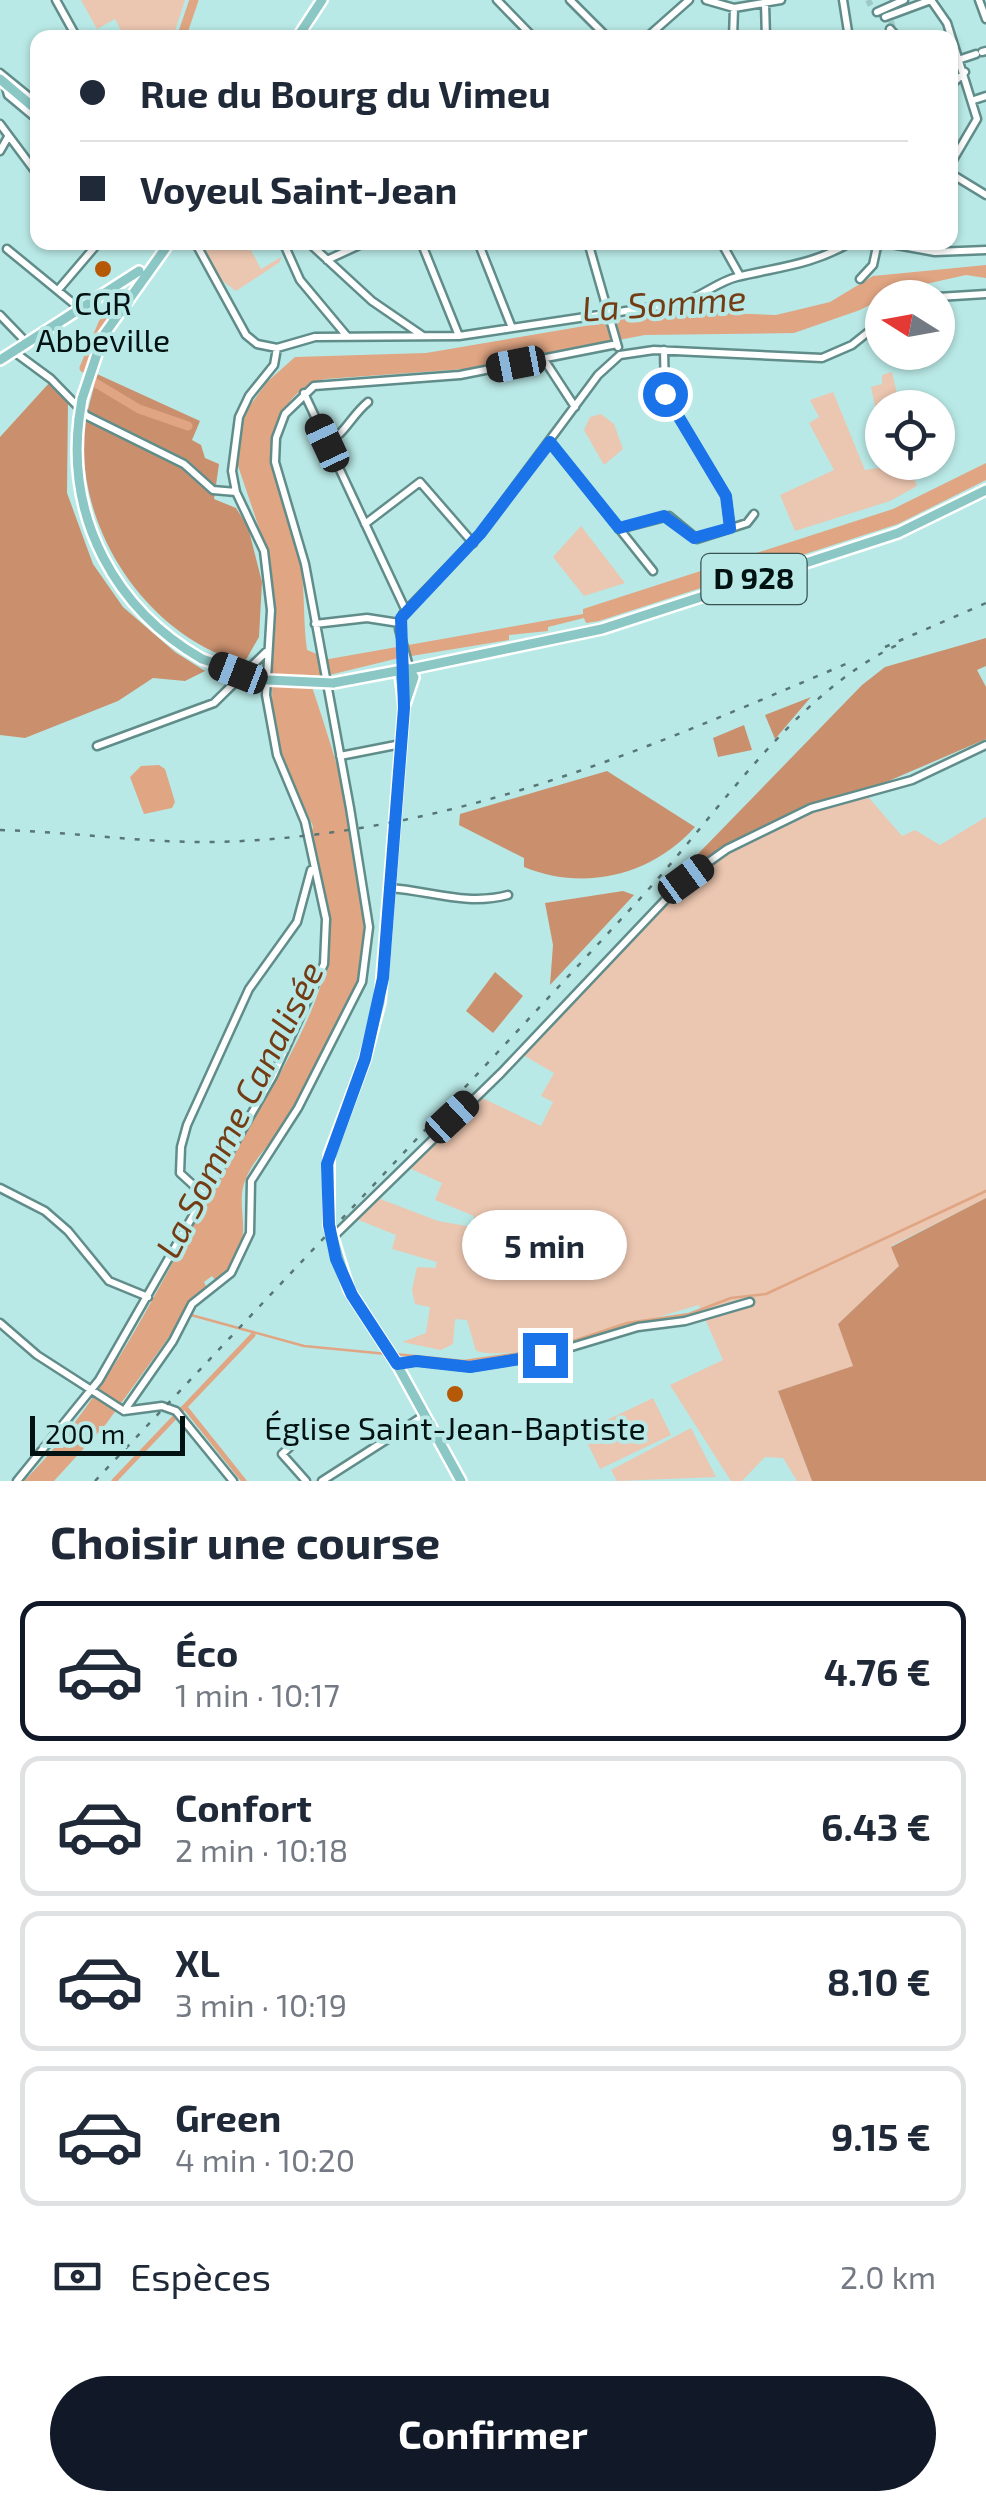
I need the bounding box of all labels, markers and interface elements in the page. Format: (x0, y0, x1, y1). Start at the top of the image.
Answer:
text: Rue du Bourg du Vimeu (140, 70, 551, 116)
text: Voyeul Saint-Jean (140, 166, 457, 212)
marker: CGR Abbeville (92, 258, 114, 280)
water label: La Somme (580, 275, 748, 329)
north arrow (865, 280, 955, 370)
map controls (865, 280, 955, 480)
place label: CGR Abbeville (36, 283, 170, 358)
car (484, 344, 548, 384)
route start (643, 372, 688, 417)
button: locate (865, 390, 955, 480)
car (301, 409, 353, 477)
road number: D 928 (702, 554, 806, 604)
car (205, 648, 271, 698)
car (653, 849, 719, 909)
water label: La Somme Canalisée (145, 954, 331, 1264)
car (420, 1086, 484, 1148)
callout: 5 min (462, 1210, 628, 1280)
text: 5 min (504, 1226, 585, 1264)
route end (523, 1333, 568, 1378)
marker: Église Saint-Jean-Baptiste (444, 1383, 466, 1405)
place label: Église Saint-Jean-Baptiste (264, 1408, 646, 1446)
scale bar (30, 1411, 185, 1456)
text: 200 m (45, 1416, 125, 1450)
text: Choisir une course (50, 1514, 440, 1568)
icon: car (55, 1626, 145, 1716)
text: Éco (175, 1629, 238, 1675)
text: 4.76 € (824, 1648, 931, 1694)
text: 1 min · 10:17 (175, 1675, 340, 1713)
icon: car (55, 1781, 145, 1871)
text: Confort (175, 1784, 312, 1830)
text: 6.43 € (821, 1803, 931, 1849)
text: 2 min · 10:18 (175, 1830, 348, 1868)
icon: car (55, 1936, 145, 2026)
text: XL (175, 1939, 220, 1985)
text: 8.10 € (827, 1958, 931, 2004)
text: 3 min · 10:19 (175, 1985, 347, 2023)
icon: car (55, 2091, 145, 2181)
text: Green (175, 2094, 281, 2140)
text: 9.15 € (831, 2113, 931, 2159)
text: 4 min · 10:20 (175, 2140, 355, 2178)
icon: cash (50, 2249, 105, 2304)
text: Espèces (130, 2253, 271, 2299)
text: 2.0 km (840, 2257, 936, 2295)
button: Confirmer (50, 2376, 936, 2491)

